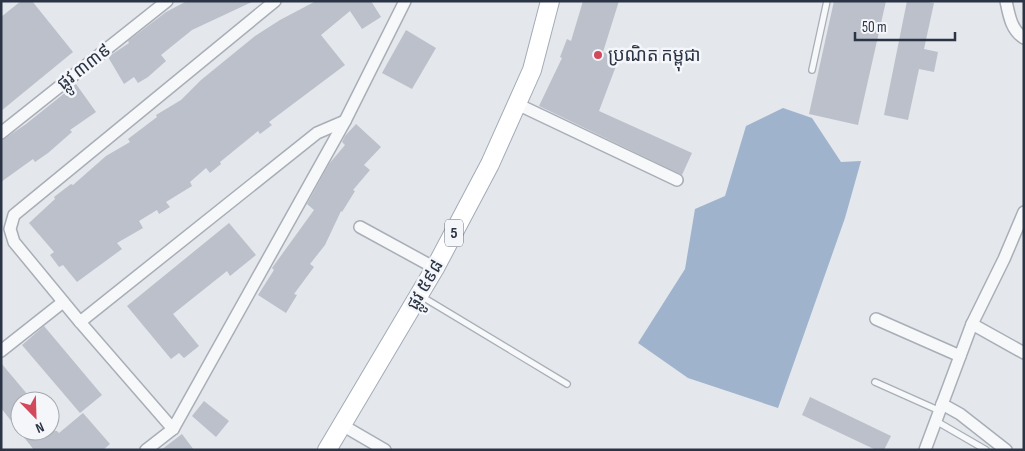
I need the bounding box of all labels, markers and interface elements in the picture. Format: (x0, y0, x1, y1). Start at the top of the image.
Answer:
scale bar (855, 10, 955, 42)
text: 50 m (862, 18, 887, 37)
street label: ផ្លូវ ៣៣៩ (53, 39, 118, 99)
place label: ប្រណិត កម្ពុជា (608, 45, 701, 72)
marker: ប្រណិត កម្ពុជា (592, 49, 604, 61)
road number: 5 (445, 220, 463, 247)
street label: ផ្លូវ ៥៩៨ (402, 256, 452, 316)
north arrow (10, 391, 60, 441)
text: N (33, 418, 47, 437)

